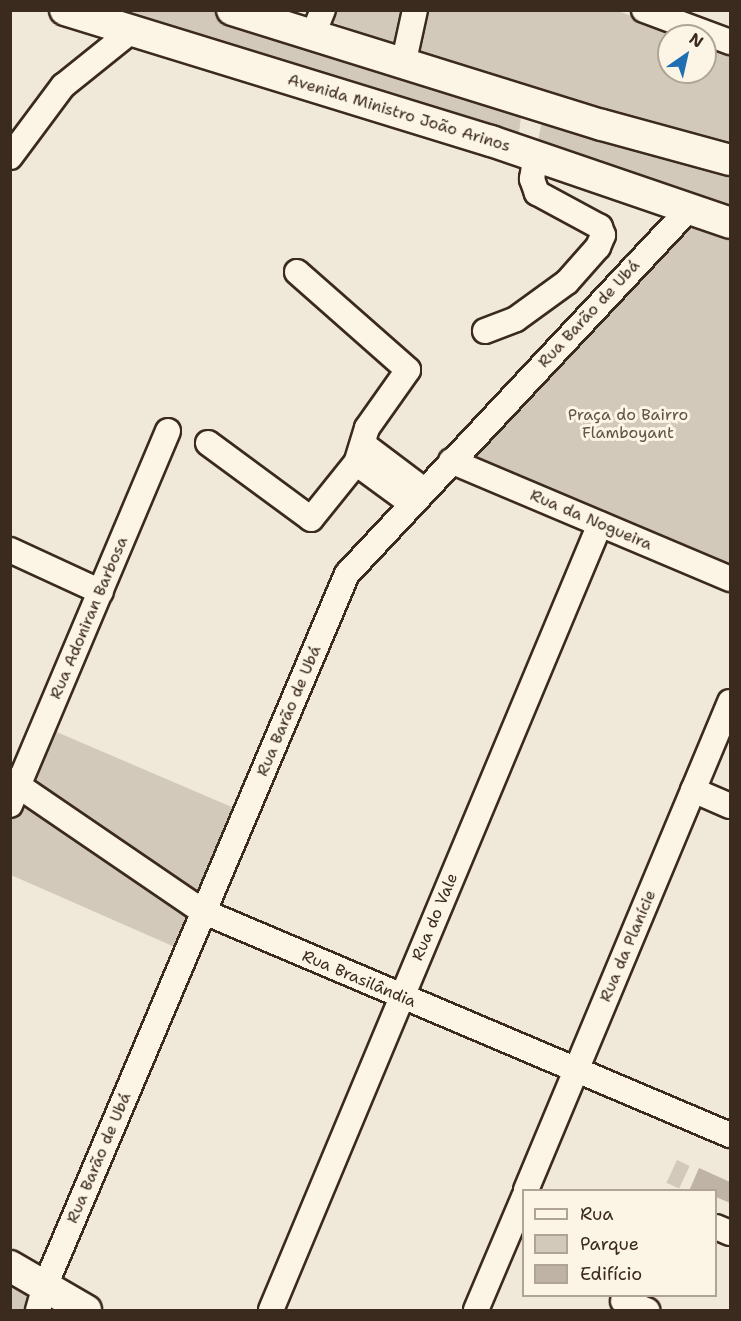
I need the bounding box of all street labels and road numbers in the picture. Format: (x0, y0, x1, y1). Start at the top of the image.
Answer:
street label: Avenida Ministro João Arinos (285, 70, 513, 156)
street label: Rua Barão de Ubá (534, 256, 644, 372)
street label: Rua da Nogueira (527, 486, 655, 554)
street label: Rua Adoniran Barbosa (46, 534, 132, 702)
street label: Rua Barão de Ubá (253, 643, 325, 779)
street label: Rua do Vale (408, 870, 462, 964)
street label: Rua da Planície (596, 887, 660, 1005)
street label: Rua Brasilândia (299, 946, 419, 1012)
street label: Rua Barão de Ubá (63, 1090, 135, 1226)

